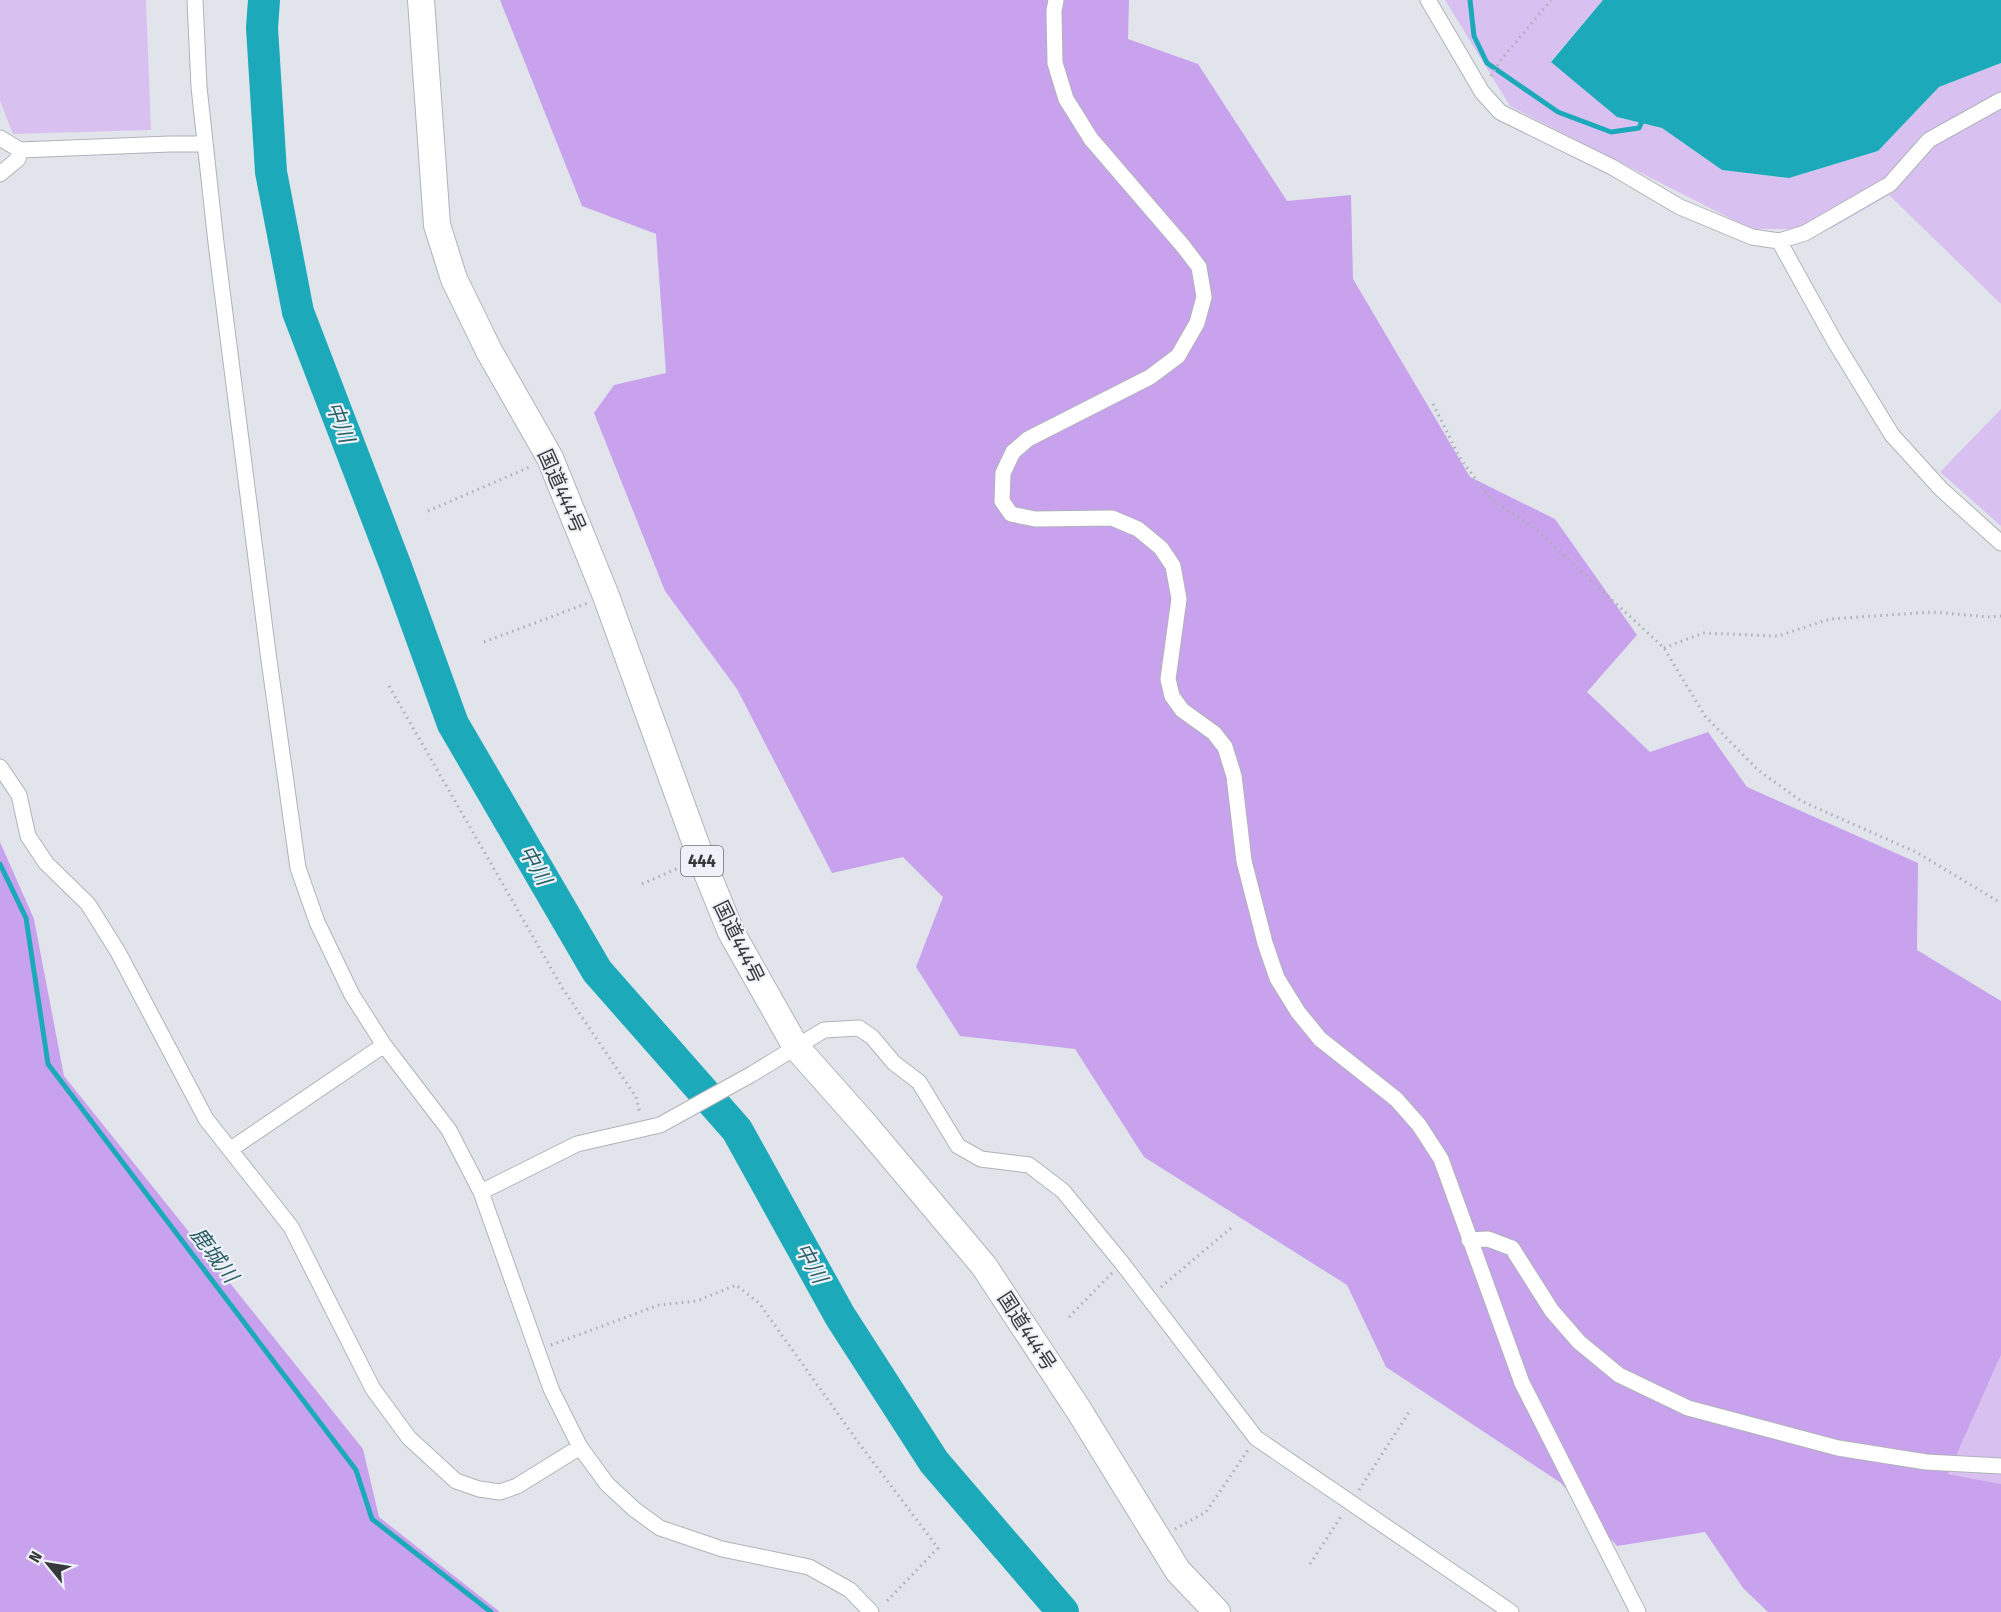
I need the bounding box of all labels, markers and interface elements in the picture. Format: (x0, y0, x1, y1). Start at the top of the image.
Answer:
water label: 中川 (320, 398, 360, 448)
street label: 国道444号 (533, 445, 591, 537)
water label: 中川 (513, 840, 558, 891)
road number: 444 (681, 846, 723, 876)
street label: 国道444号 (709, 897, 769, 987)
water label: 鹿城川 (185, 1222, 245, 1290)
water label: 中川 (789, 1238, 834, 1289)
street label: 国道444号 (993, 1287, 1061, 1375)
north arrow (18, 1534, 78, 1594)
text: N (25, 1548, 46, 1566)

